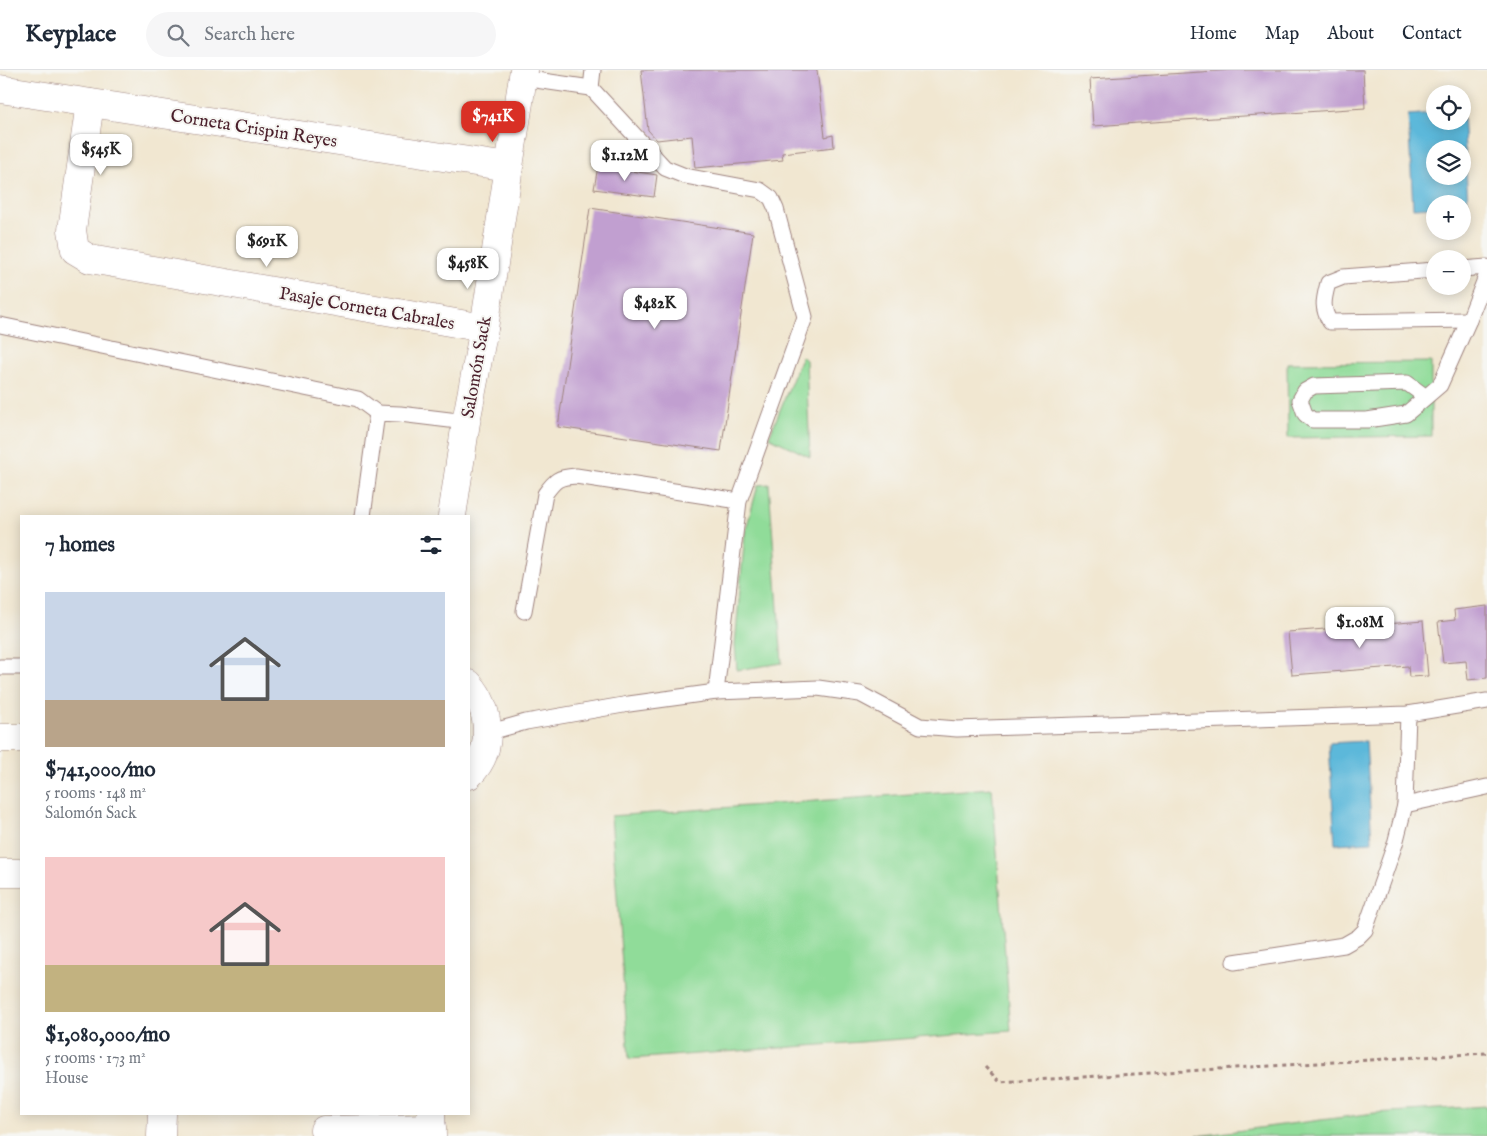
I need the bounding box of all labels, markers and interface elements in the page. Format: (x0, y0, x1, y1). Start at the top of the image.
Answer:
search box (146, 12, 496, 57)
text: Keyplace (25, 19, 116, 50)
icon: search (164, 21, 192, 49)
text: Search here (204, 23, 295, 47)
text: Home (1190, 23, 1237, 46)
text: Map (1265, 23, 1299, 46)
text: About (1327, 23, 1374, 46)
text: Contact (1402, 23, 1462, 46)
map controls (1426, 85, 1471, 295)
button: locate (1426, 85, 1471, 130)
pin: $741K (458, 100, 528, 143)
street label: Corneta Crispin Reyes (169, 105, 339, 154)
text: $741K (472, 107, 514, 127)
pin: $545K (66, 134, 136, 176)
text: $545K (81, 140, 121, 160)
pin: $1.12M (584, 140, 666, 182)
button: layers (1426, 140, 1471, 185)
text: $1.12M (602, 146, 648, 166)
button: + (1426, 195, 1471, 240)
pin: $691K (232, 226, 302, 268)
text: $691K (247, 232, 287, 252)
pin: $458K (433, 248, 503, 290)
button: − (1426, 250, 1471, 295)
text: $458K (448, 254, 488, 274)
street label: Pasaje Corneta Cabrales (277, 283, 456, 336)
pin: $482K (620, 288, 690, 330)
text: $482K (634, 294, 676, 314)
street label: Salomón Sack (457, 314, 498, 420)
icon: filters (417, 531, 445, 559)
text: 7 homes (45, 532, 115, 559)
pin: $1.08M (1319, 606, 1401, 649)
text: $1.08M (1336, 613, 1384, 633)
icon: home (200, 624, 290, 714)
text: $741,000/mo (45, 757, 156, 784)
text: 5 rooms · 148 m² (45, 784, 146, 804)
text: Salomón Sack (45, 804, 136, 824)
icon: home (200, 889, 290, 979)
text: $1,080,000/mo (45, 1022, 170, 1049)
text: 5 rooms · 173 m² (45, 1049, 146, 1069)
text: House (45, 1069, 88, 1089)

